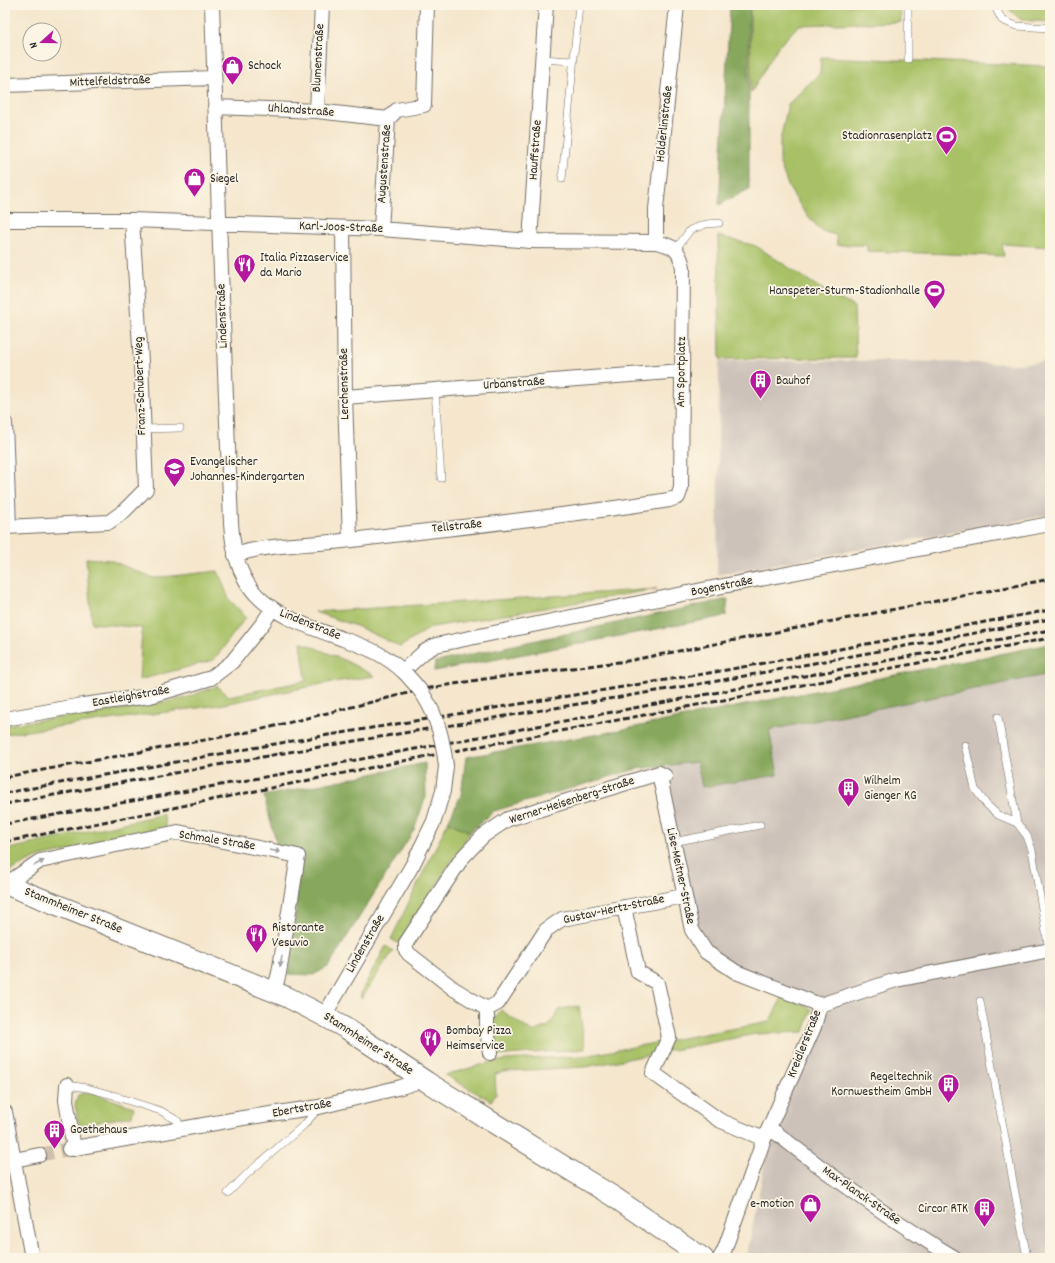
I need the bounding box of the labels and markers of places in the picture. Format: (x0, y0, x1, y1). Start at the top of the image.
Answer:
shop icon: Schock (219, 53, 245, 86)
place label: Schock (248, 57, 281, 76)
sports icon: Stadionrasenplatz (934, 123, 960, 156)
place label: Stadionrasenplatz (842, 127, 932, 146)
shop icon: Siegel (182, 166, 208, 199)
place label: Siegel (210, 170, 238, 189)
place label: Italia Pizzaservice da Mario (260, 249, 349, 283)
restaurant icon: Italia Pizzaservice da Mario (231, 252, 257, 285)
sports icon: Hanspeter-Sturm-Stadionhalle (922, 278, 948, 311)
place label: Hanspeter-Sturm-Stadionhalle (769, 282, 920, 301)
building icon: Bauhof (747, 368, 773, 401)
place label: Bauhof (776, 372, 811, 391)
place label: Evangelischer Johannes-Kindergarten (190, 453, 304, 487)
school or university icon: Evangelischer Johannes-Kindergarten (162, 456, 188, 489)
place label: Wilhelm Gienger KG (864, 772, 916, 806)
building icon: Wilhelm Gienger KG (835, 775, 861, 808)
place label: Ristorante Vesuvio (272, 919, 324, 953)
restaurant icon: Ristorante Vesuvio (244, 922, 270, 955)
place label: Bombay Pizza Heimservice (446, 1022, 512, 1056)
restaurant icon: Bombay Pizza Heimservice (418, 1025, 444, 1058)
place label: Regeltechnik Kornwestheim GmbH (831, 1068, 932, 1102)
building icon: Regeltechnik Kornwestheim GmbH (935, 1071, 961, 1104)
building icon: Goethehaus (41, 1117, 67, 1150)
place label: Goethehaus (70, 1121, 128, 1140)
shop icon: e-motion (797, 1191, 823, 1224)
place label: e-motion (750, 1195, 794, 1214)
building icon: Circor RTK (971, 1196, 997, 1229)
place label: Circor RTK (918, 1200, 968, 1219)

